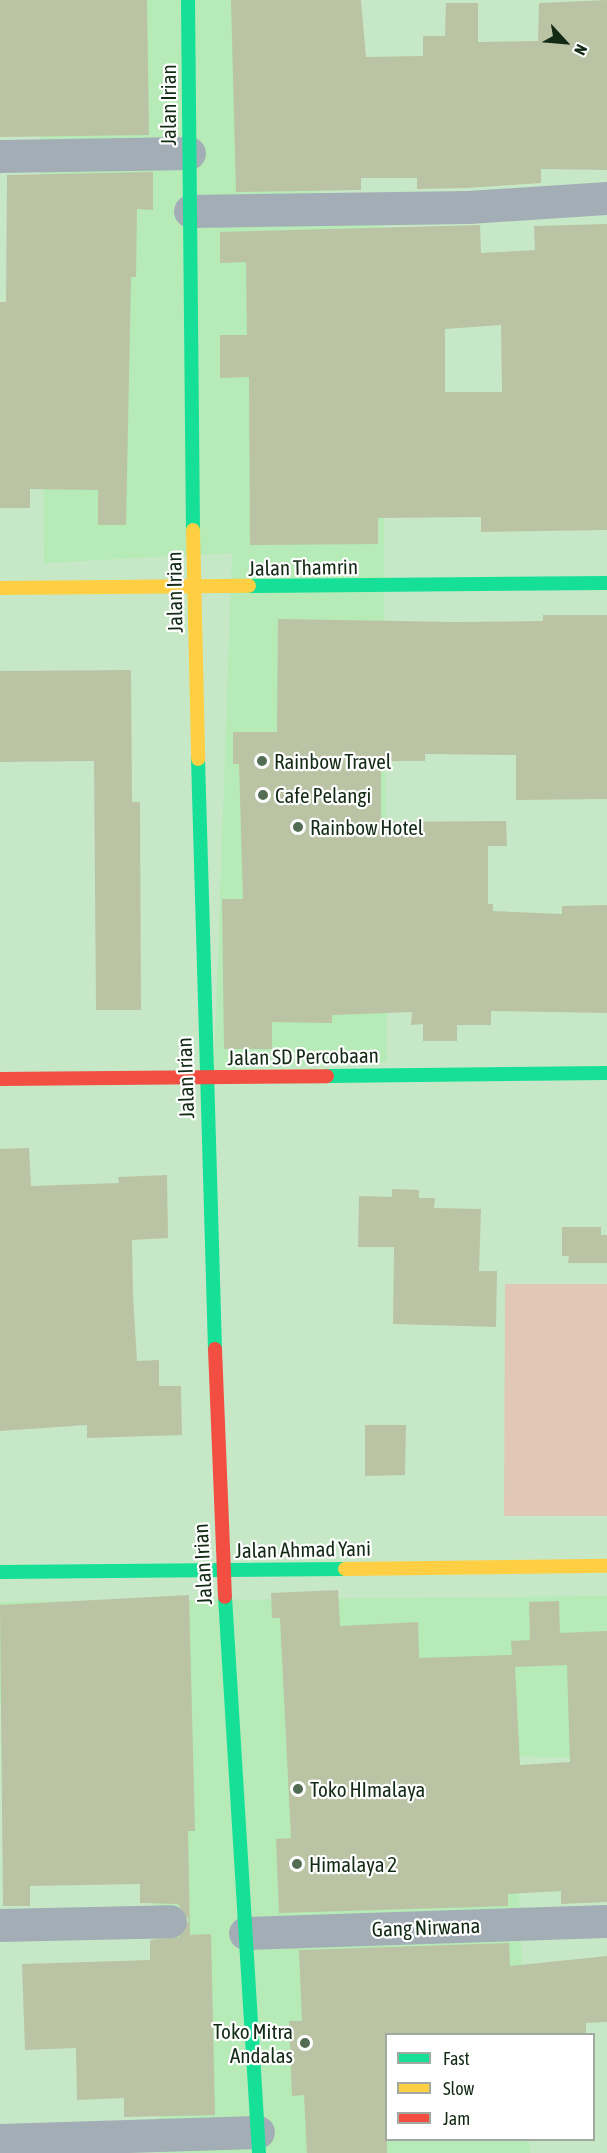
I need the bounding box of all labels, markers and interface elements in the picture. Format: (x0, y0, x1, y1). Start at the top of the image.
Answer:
north arrow (535, 12, 595, 72)
text: N (571, 42, 591, 58)
street label: Jalan Irian (155, 64, 181, 146)
street label: Jalan Irian (161, 551, 187, 633)
street label: Jalan Thamrin (248, 553, 358, 581)
place label: Rainbow Travel (274, 748, 391, 774)
marker: Rainbow Travel (255, 754, 269, 768)
place label: Cafe Pelangi (275, 782, 371, 808)
marker: Cafe Pelangi (256, 788, 270, 802)
place label: Rainbow Hotel (310, 814, 423, 840)
marker: Rainbow Hotel (291, 820, 305, 834)
street label: Jalan Irian (171, 1037, 199, 1119)
street label: Jalan SD Percobaan (227, 1042, 379, 1070)
street label: Jalan Irian (187, 1523, 217, 1605)
street label: Jalan Ahmad Yani (235, 1535, 371, 1563)
place label: Toko HImalaya (310, 1776, 425, 1802)
marker: Toko HImalaya (291, 1782, 305, 1796)
place label: Himalaya 2 (309, 1851, 397, 1877)
marker: Himalaya 2 (290, 1857, 304, 1871)
street label: Gang Nirwana (371, 1913, 481, 1941)
place label: Toko Mitra Andalas (213, 2018, 293, 2068)
legend (385, 2033, 595, 2141)
marker: Toko Mitra Andalas (298, 2036, 312, 2050)
text: Fast (443, 2048, 470, 2069)
text: Slow (443, 2078, 474, 2099)
text: Jam (443, 2108, 470, 2129)

